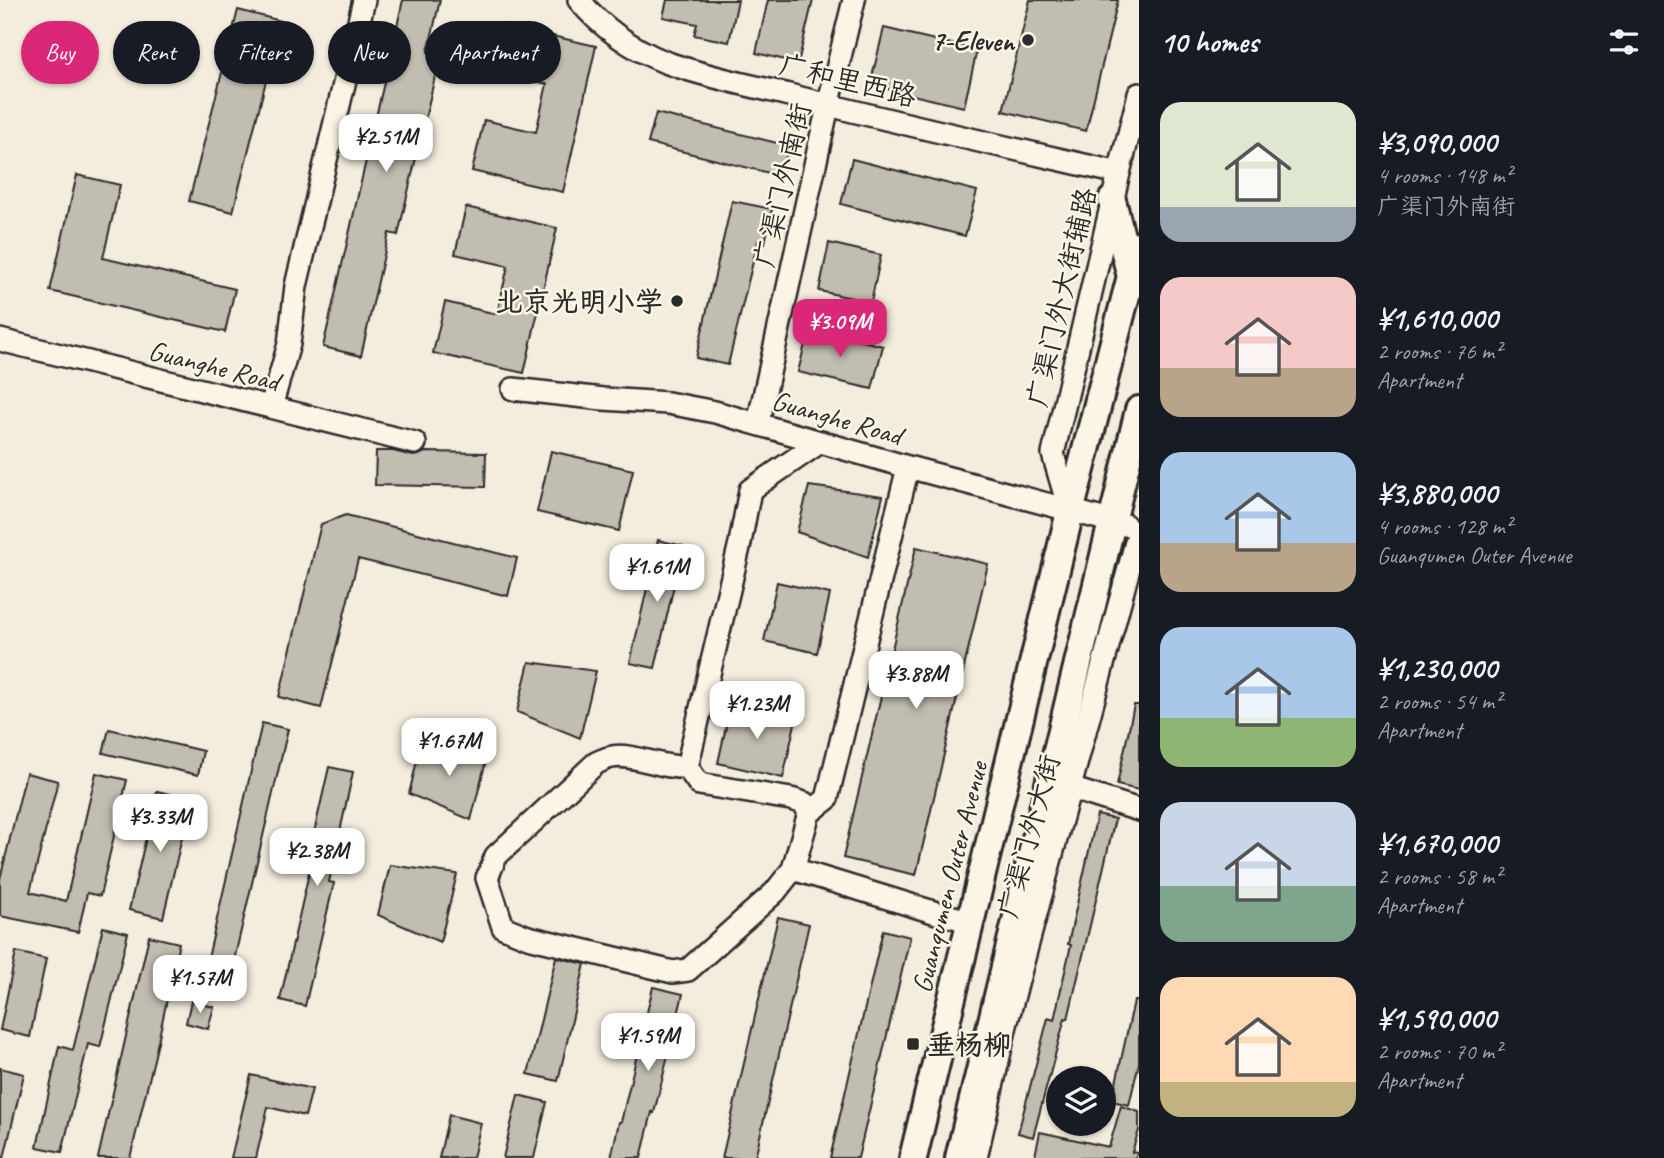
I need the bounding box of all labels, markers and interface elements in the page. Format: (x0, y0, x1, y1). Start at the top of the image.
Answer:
chip: Buy (21, 21, 99, 84)
chip: Rent (113, 21, 200, 84)
chip: Filters (214, 21, 314, 84)
chip: New (328, 21, 411, 84)
chip: Apartment (425, 21, 561, 84)
place label: 7-Eleven (932, 23, 1016, 58)
text: 10 homes (1160, 23, 1258, 61)
icon: filters (1605, 23, 1643, 61)
marker: 7-Eleven (1020, 32, 1036, 48)
street label: 广和里西路 (776, 47, 920, 114)
street label: 广渠门外南街 (747, 99, 818, 271)
pin: ¥2.51M (329, 114, 443, 174)
text: ¥2.51M (355, 122, 417, 151)
text: ¥3,090,000 (1377, 123, 1497, 161)
icon: home (1216, 130, 1300, 214)
text: 4 rooms · 148 m² (1377, 161, 1512, 190)
street label: 广渠门外大街辅路 (1019, 184, 1104, 410)
text: 广渠门外南街 (1377, 192, 1515, 221)
place label: 北京光明小学 (495, 284, 663, 319)
marker: 北京光明小学 (669, 293, 685, 309)
text: ¥1,610,000 (1377, 299, 1498, 337)
pin: ¥3.09M (783, 300, 897, 359)
icon: home (1216, 305, 1300, 389)
text: ¥3.09M (809, 307, 871, 336)
street label: Guanghe Road (145, 332, 287, 400)
text: 2 rooms · 76 m² (1377, 337, 1501, 366)
text: Apartment (1377, 366, 1462, 395)
street label: Guanghe Road (768, 382, 910, 454)
text: ¥3,880,000 (1377, 474, 1497, 512)
icon: home (1216, 480, 1300, 564)
text: 4 rooms · 128 m² (1377, 512, 1512, 541)
text: Guanqumen Outer Avenue (1377, 541, 1572, 570)
pin: ¥1.61M (600, 544, 714, 604)
text: ¥1.61M (625, 552, 689, 581)
text: ¥1,230,000 (1377, 649, 1497, 687)
pin: ¥3.88M (859, 652, 973, 711)
icon: home (1216, 655, 1300, 739)
text: ¥3.88M (885, 659, 947, 688)
pin: ¥1.23M (700, 682, 814, 741)
text: 2 rooms · 54 m² (1377, 687, 1501, 716)
text: ¥1.23M (726, 689, 788, 718)
text: Apartment (1377, 716, 1462, 745)
pin: ¥1.67M (392, 718, 506, 778)
text: ¥1.67M (417, 726, 481, 755)
street label: 广渠门外大街 (990, 750, 1067, 922)
street label: Guanqumen Outer Avenue (904, 756, 996, 996)
pin: ¥3.33M (103, 794, 217, 854)
text: ¥3.33M (129, 802, 191, 831)
text: ¥1,670,000 (1377, 824, 1497, 862)
pin: ¥2.38M (260, 828, 374, 888)
icon: home (1216, 830, 1300, 914)
text: ¥2.38M (286, 836, 348, 865)
text: 2 rooms · 58 m² (1377, 862, 1501, 891)
text: Apartment (1377, 891, 1462, 920)
pin: ¥1.57M (143, 956, 257, 1015)
text: ¥1.57M (169, 963, 231, 992)
text: ¥1,590,000 (1377, 999, 1496, 1037)
icon: home (1216, 1005, 1300, 1089)
pin: ¥1.59M (591, 1014, 705, 1073)
text: ¥1.59M (617, 1021, 679, 1050)
place label: 垂杨柳 (927, 1027, 1011, 1062)
marker: 垂杨柳 (905, 1036, 921, 1052)
text: 2 rooms · 70 m² (1377, 1037, 1501, 1066)
map controls (1046, 1066, 1116, 1136)
button: layers (1046, 1066, 1116, 1136)
text: Apartment (1377, 1066, 1462, 1095)

